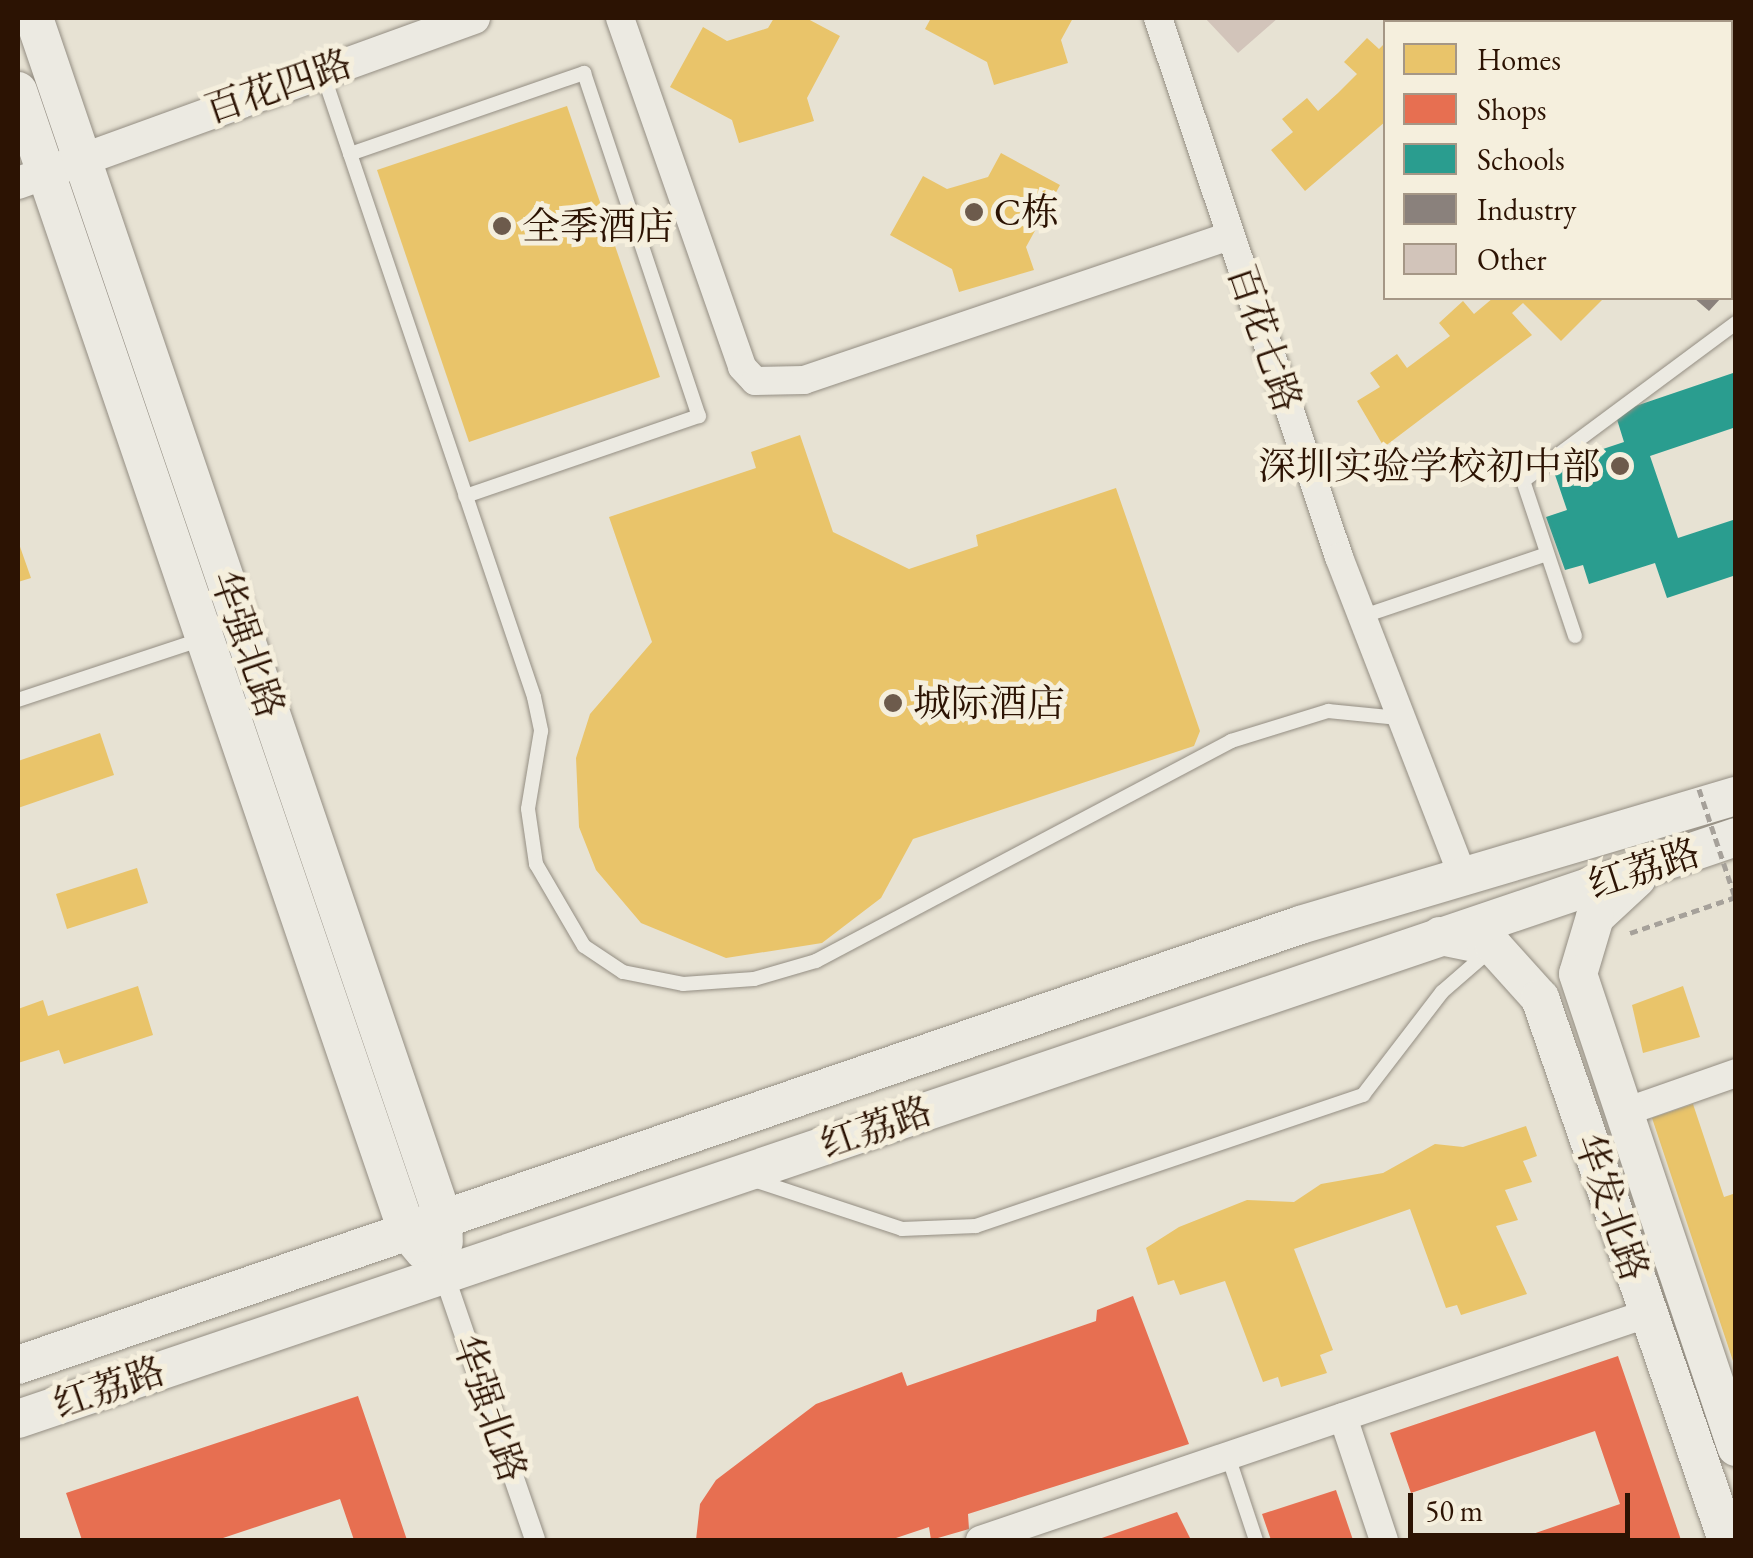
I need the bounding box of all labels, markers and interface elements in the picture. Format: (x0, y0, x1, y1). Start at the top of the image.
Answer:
legend (1383, 20, 1733, 300)
street label: 百花四路 (199, 40, 357, 132)
text: Homes (1477, 40, 1561, 79)
text: Shops (1477, 90, 1547, 129)
text: Schools (1477, 140, 1565, 179)
place label: C栋 (994, 189, 1059, 235)
text: Industry (1477, 190, 1576, 229)
marker: C栋 (963, 201, 985, 223)
place label: 全季酒店 (522, 203, 674, 249)
marker: 全季酒店 (491, 215, 513, 237)
text: Other (1477, 240, 1546, 279)
street label: 百花七路 (1219, 259, 1311, 417)
place label: 深圳实验学校初中部 (1258, 443, 1600, 489)
marker: 深圳实验学校初中部 (1609, 455, 1631, 477)
street label: 华强北路 (202, 565, 294, 723)
place label: 城际酒店 (913, 680, 1065, 726)
marker: 城际酒店 (882, 692, 904, 714)
street label: 红荔路 (1583, 829, 1705, 907)
street label: 红荔路 (815, 1087, 937, 1167)
street label: 华发北路 (1566, 1128, 1658, 1286)
street label: 华强北路 (444, 1329, 536, 1487)
street label: 红荔路 (48, 1347, 170, 1427)
scale bar (1413, 1473, 1636, 1535)
text: 50 m (1425, 1491, 1483, 1530)

